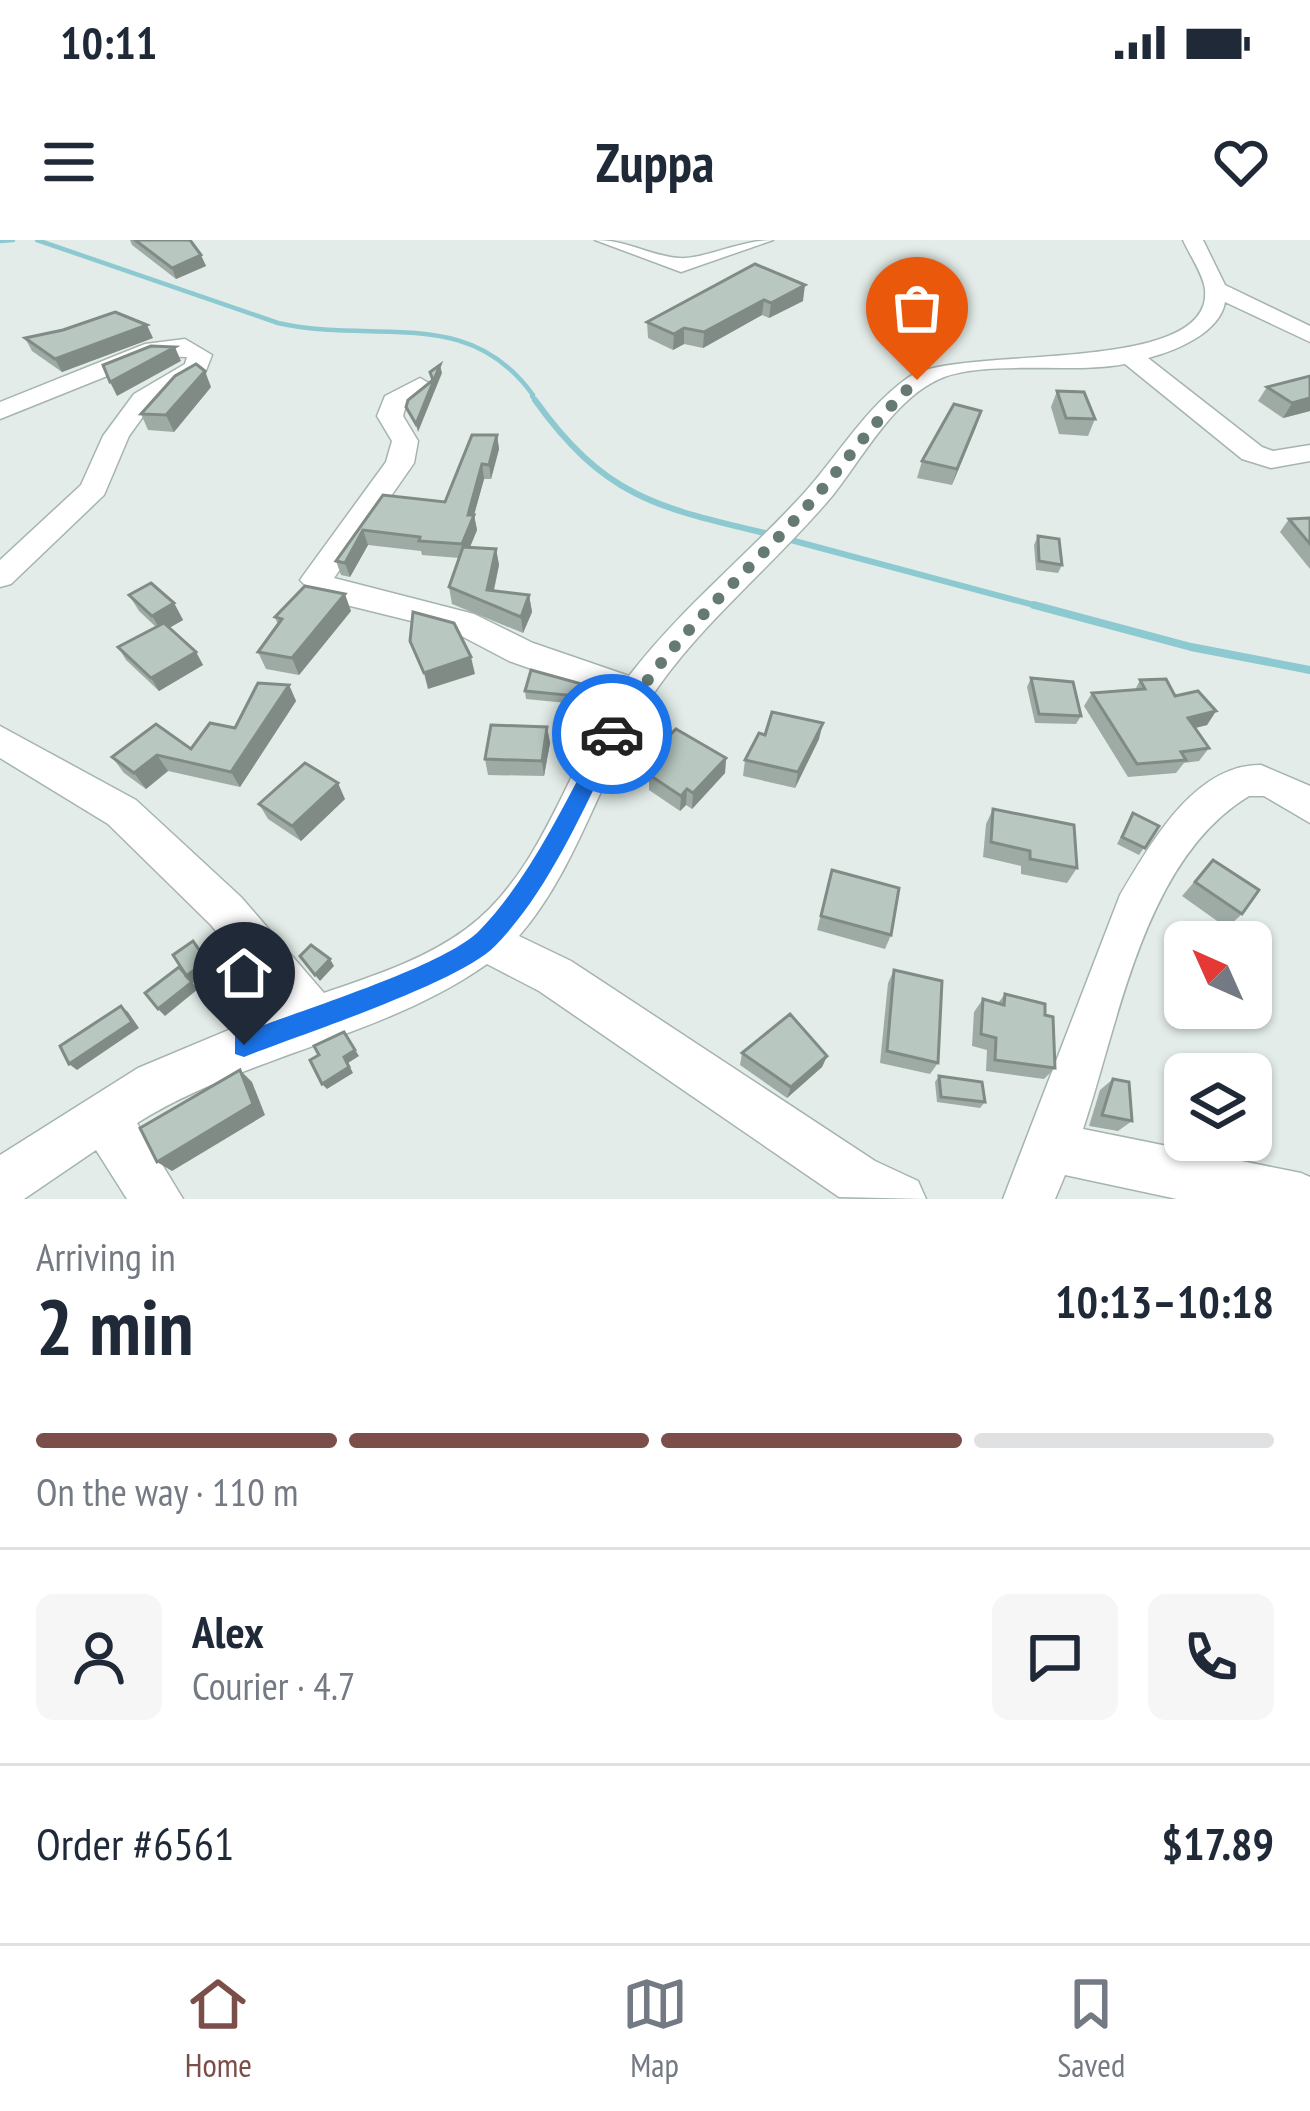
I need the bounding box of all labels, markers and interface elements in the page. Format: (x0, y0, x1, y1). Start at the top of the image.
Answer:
text: 10:11 (60, 13, 157, 71)
text: Zuppa (596, 127, 714, 197)
icon: menu (36, 129, 102, 195)
icon: heart (1208, 129, 1274, 195)
pin (866, 257, 968, 380)
icon: bag (884, 275, 950, 341)
courier (552, 674, 672, 794)
icon: car (579, 701, 645, 767)
north arrow (1164, 921, 1272, 1029)
map controls (1164, 921, 1272, 1161)
pin (193, 922, 295, 1045)
icon: home (211, 940, 277, 1006)
button: layers (1164, 1053, 1272, 1161)
text: Arriving in (36, 1231, 176, 1282)
text: 10:13–10:18 (1055, 1272, 1274, 1330)
text: 2 min (36, 1276, 194, 1377)
text: On the way · 110 m (36, 1466, 298, 1517)
button: person (36, 1594, 162, 1720)
button: chat (992, 1594, 1118, 1720)
button: phone (1148, 1594, 1274, 1720)
text: Alex (192, 1602, 264, 1660)
text: Courier · 4.7 (192, 1660, 355, 1711)
text: Order #6561 (36, 1814, 234, 1872)
text: $17.89 (1161, 1814, 1274, 1872)
tab: Home (185, 1971, 252, 2086)
tab: Map (622, 1971, 688, 2086)
tab: Saved (1057, 1971, 1125, 2086)

